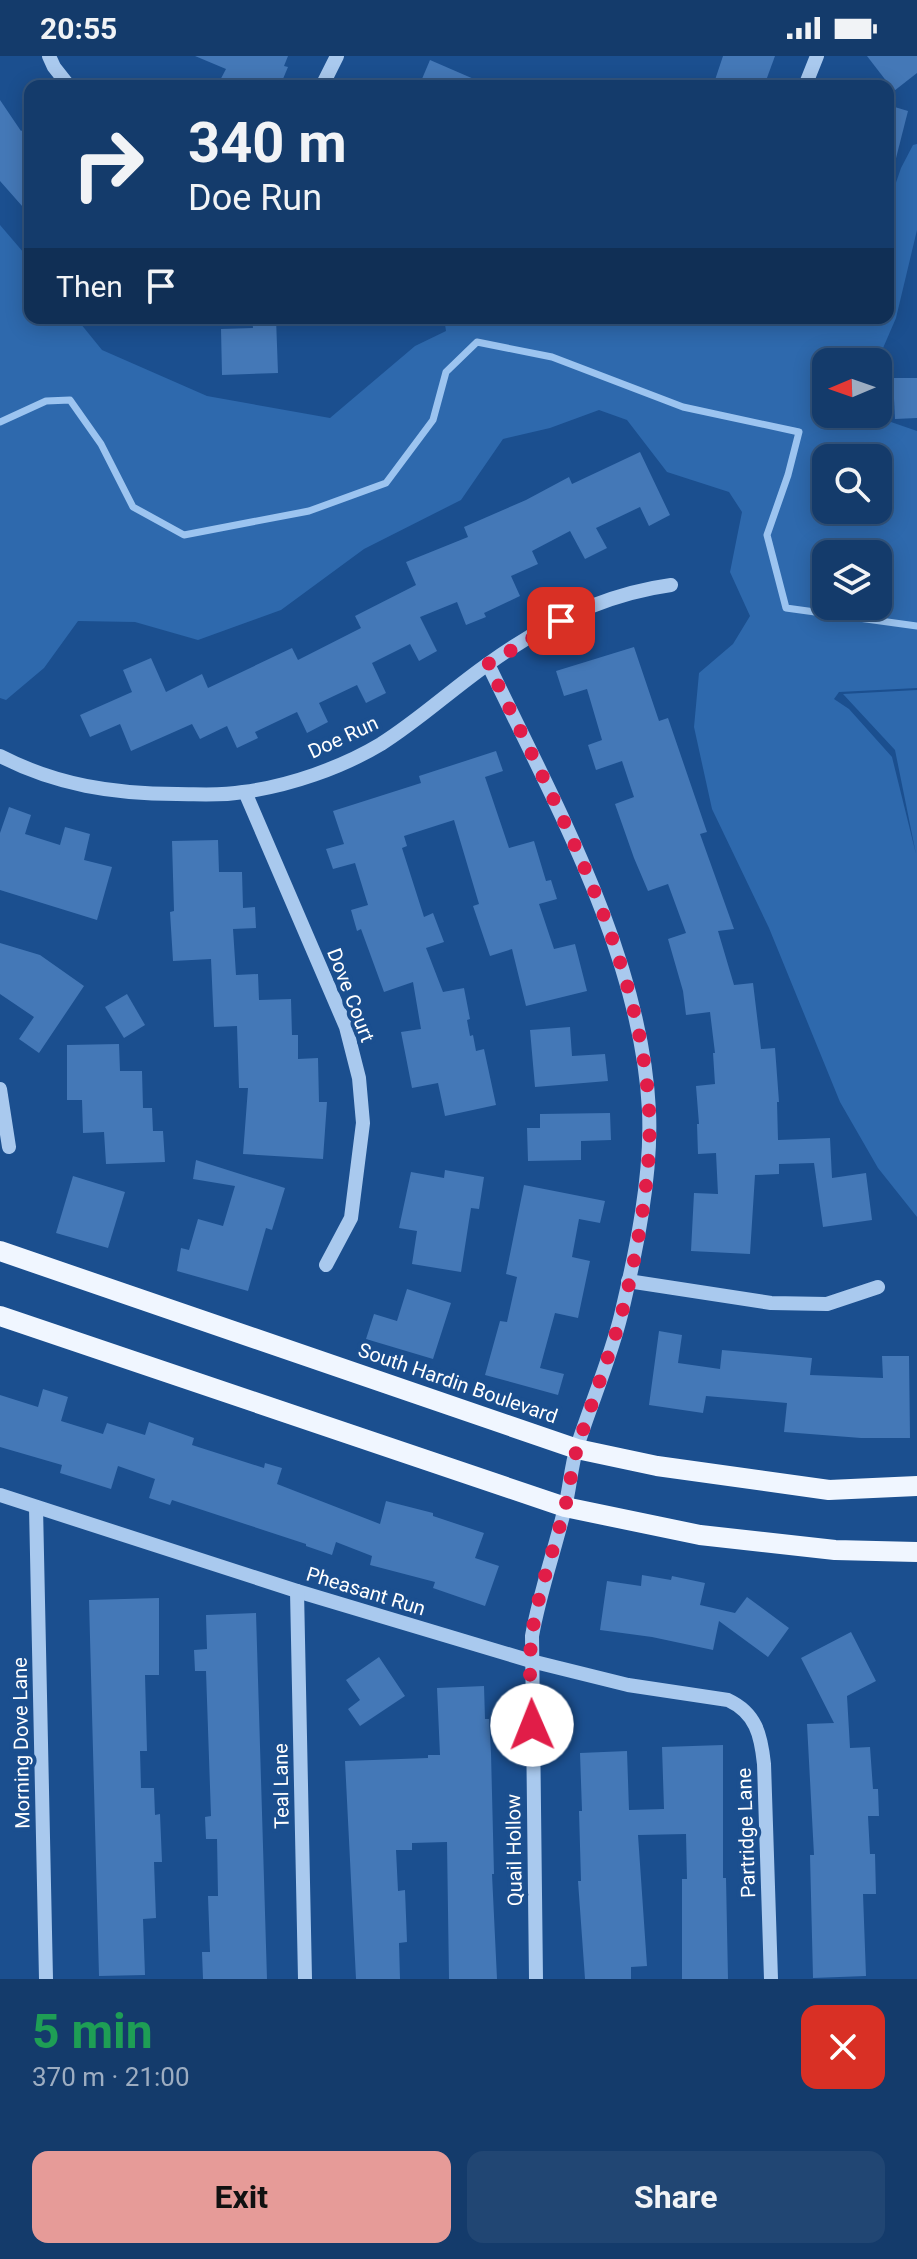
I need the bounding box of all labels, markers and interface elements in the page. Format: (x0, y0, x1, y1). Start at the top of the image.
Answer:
text: 20:55 (40, 11, 117, 46)
text: 340 m (188, 110, 347, 176)
icon: right (56, 112, 160, 216)
text: Doe Run (188, 177, 322, 219)
icon: arrive (139, 264, 183, 308)
text: Then (56, 269, 123, 304)
north arrow (812, 348, 892, 428)
map controls (812, 348, 892, 620)
button: search (812, 444, 892, 524)
button: layers (812, 540, 892, 620)
pin (527, 587, 595, 655)
icon: arrive (539, 599, 583, 643)
street label: Doe Run (304, 710, 382, 764)
street label: Dove Court (322, 945, 380, 1045)
street label: South Hardin Boulevard (355, 1338, 561, 1428)
street label: Pheasant Run (304, 1562, 428, 1620)
street label: Morning Dove Lane (8, 1657, 34, 1829)
position arrow (490, 1683, 574, 1767)
street label: Teal Lane (268, 1743, 294, 1829)
street label: Partridge Lane (732, 1768, 760, 1898)
street label: Quail Hollow (501, 1794, 527, 1906)
text: 5 min (32, 2003, 153, 2060)
button: close (801, 2005, 885, 2089)
text: 370 m · 21:00 (32, 2062, 190, 2092)
button: Exit (32, 2151, 451, 2243)
button: Share (467, 2151, 885, 2243)

